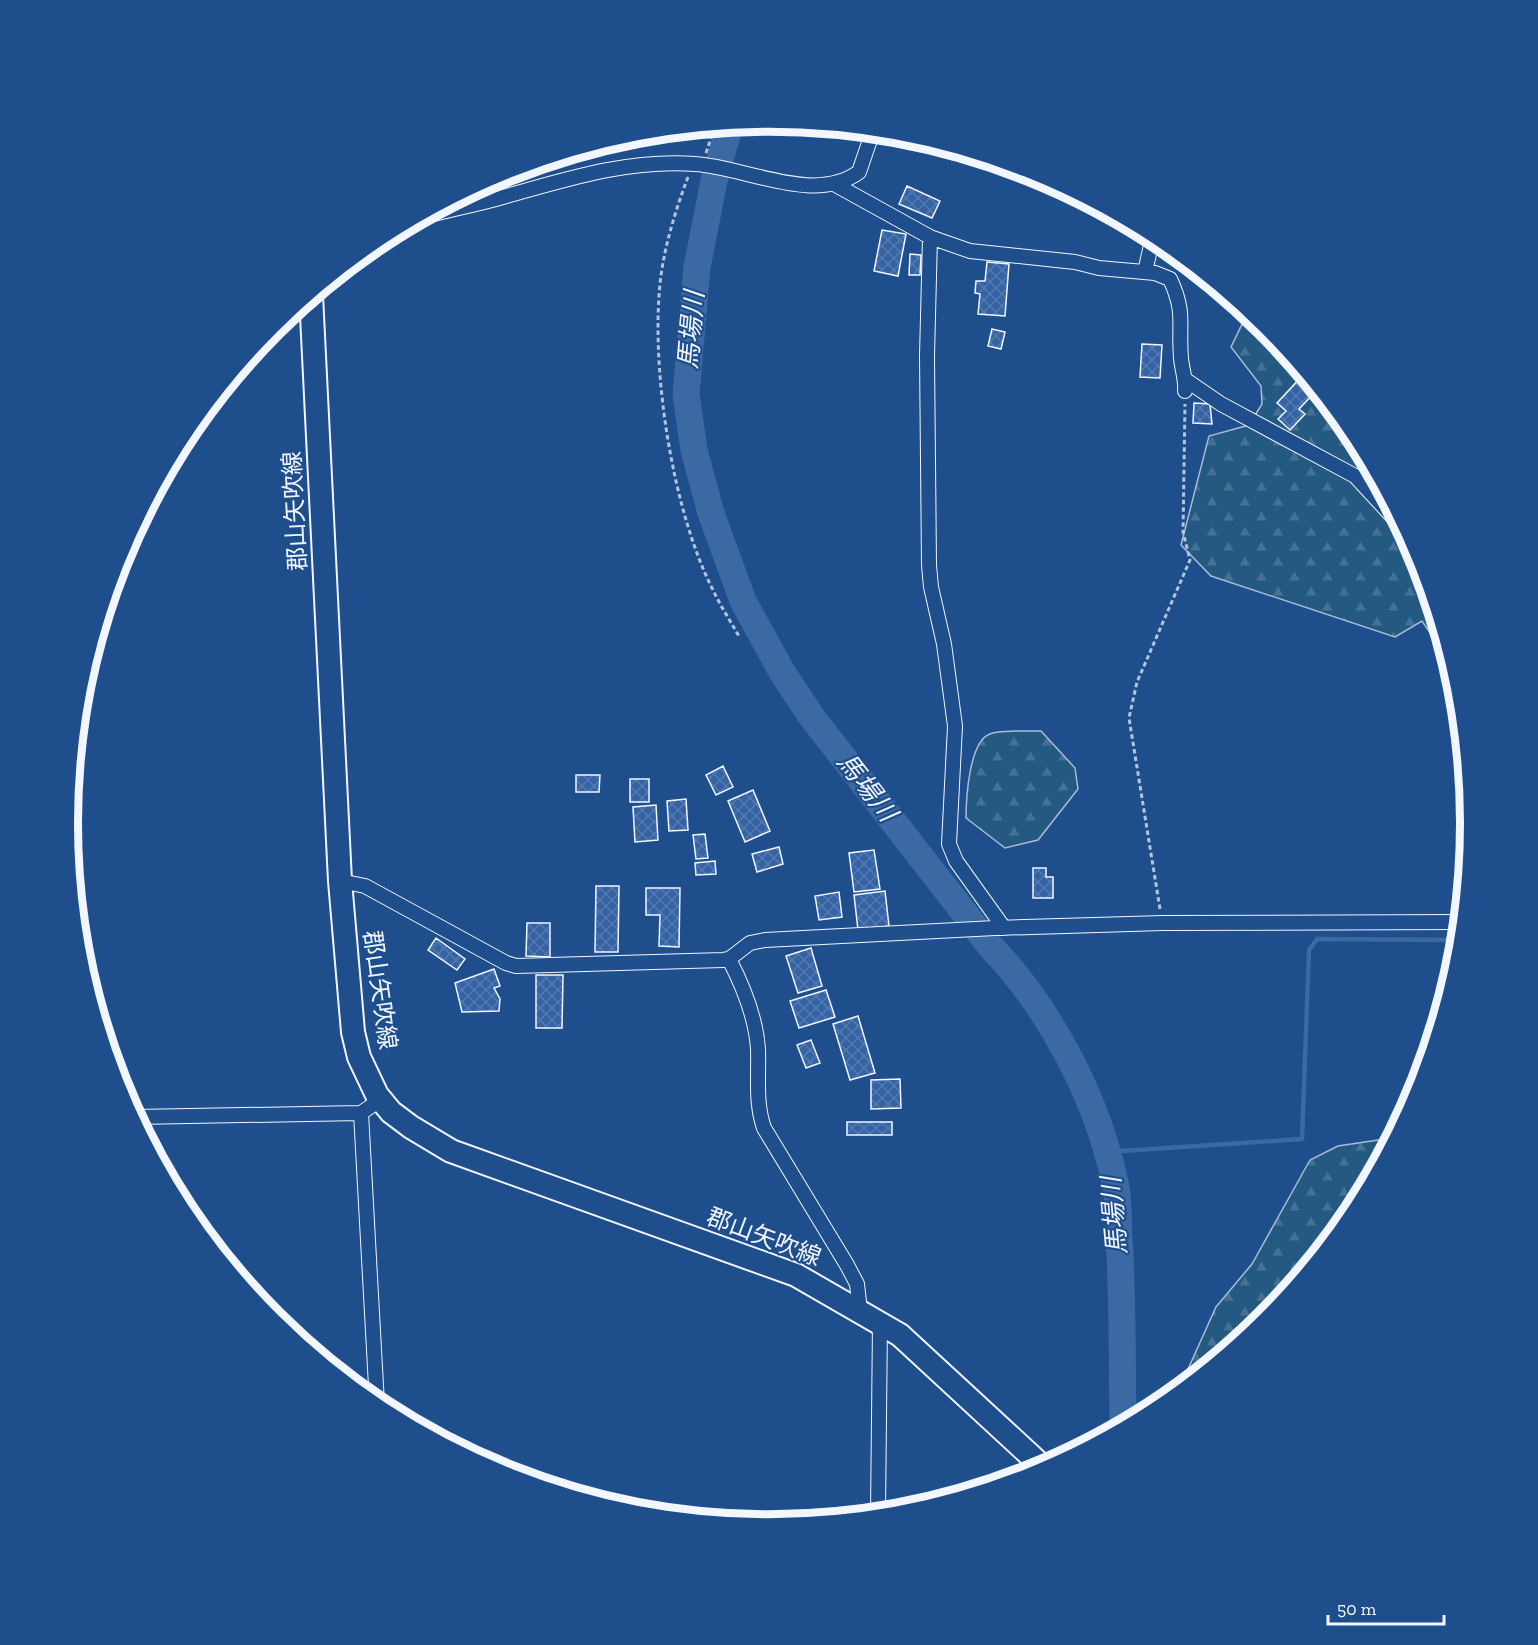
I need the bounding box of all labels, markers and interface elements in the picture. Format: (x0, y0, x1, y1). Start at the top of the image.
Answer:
water label: 馬場川 (672, 287, 711, 370)
street label: 郡山矢吹線 (277, 450, 312, 572)
water label: 馬場川 (830, 746, 905, 830)
street label: 郡山矢吹線 (358, 928, 403, 1051)
water label: 馬場川 (1094, 1173, 1133, 1256)
street label: 郡山矢吹線 (703, 1201, 825, 1272)
scale bar (1328, 1588, 1444, 1626)
text: 50 m (1337, 1598, 1377, 1620)

